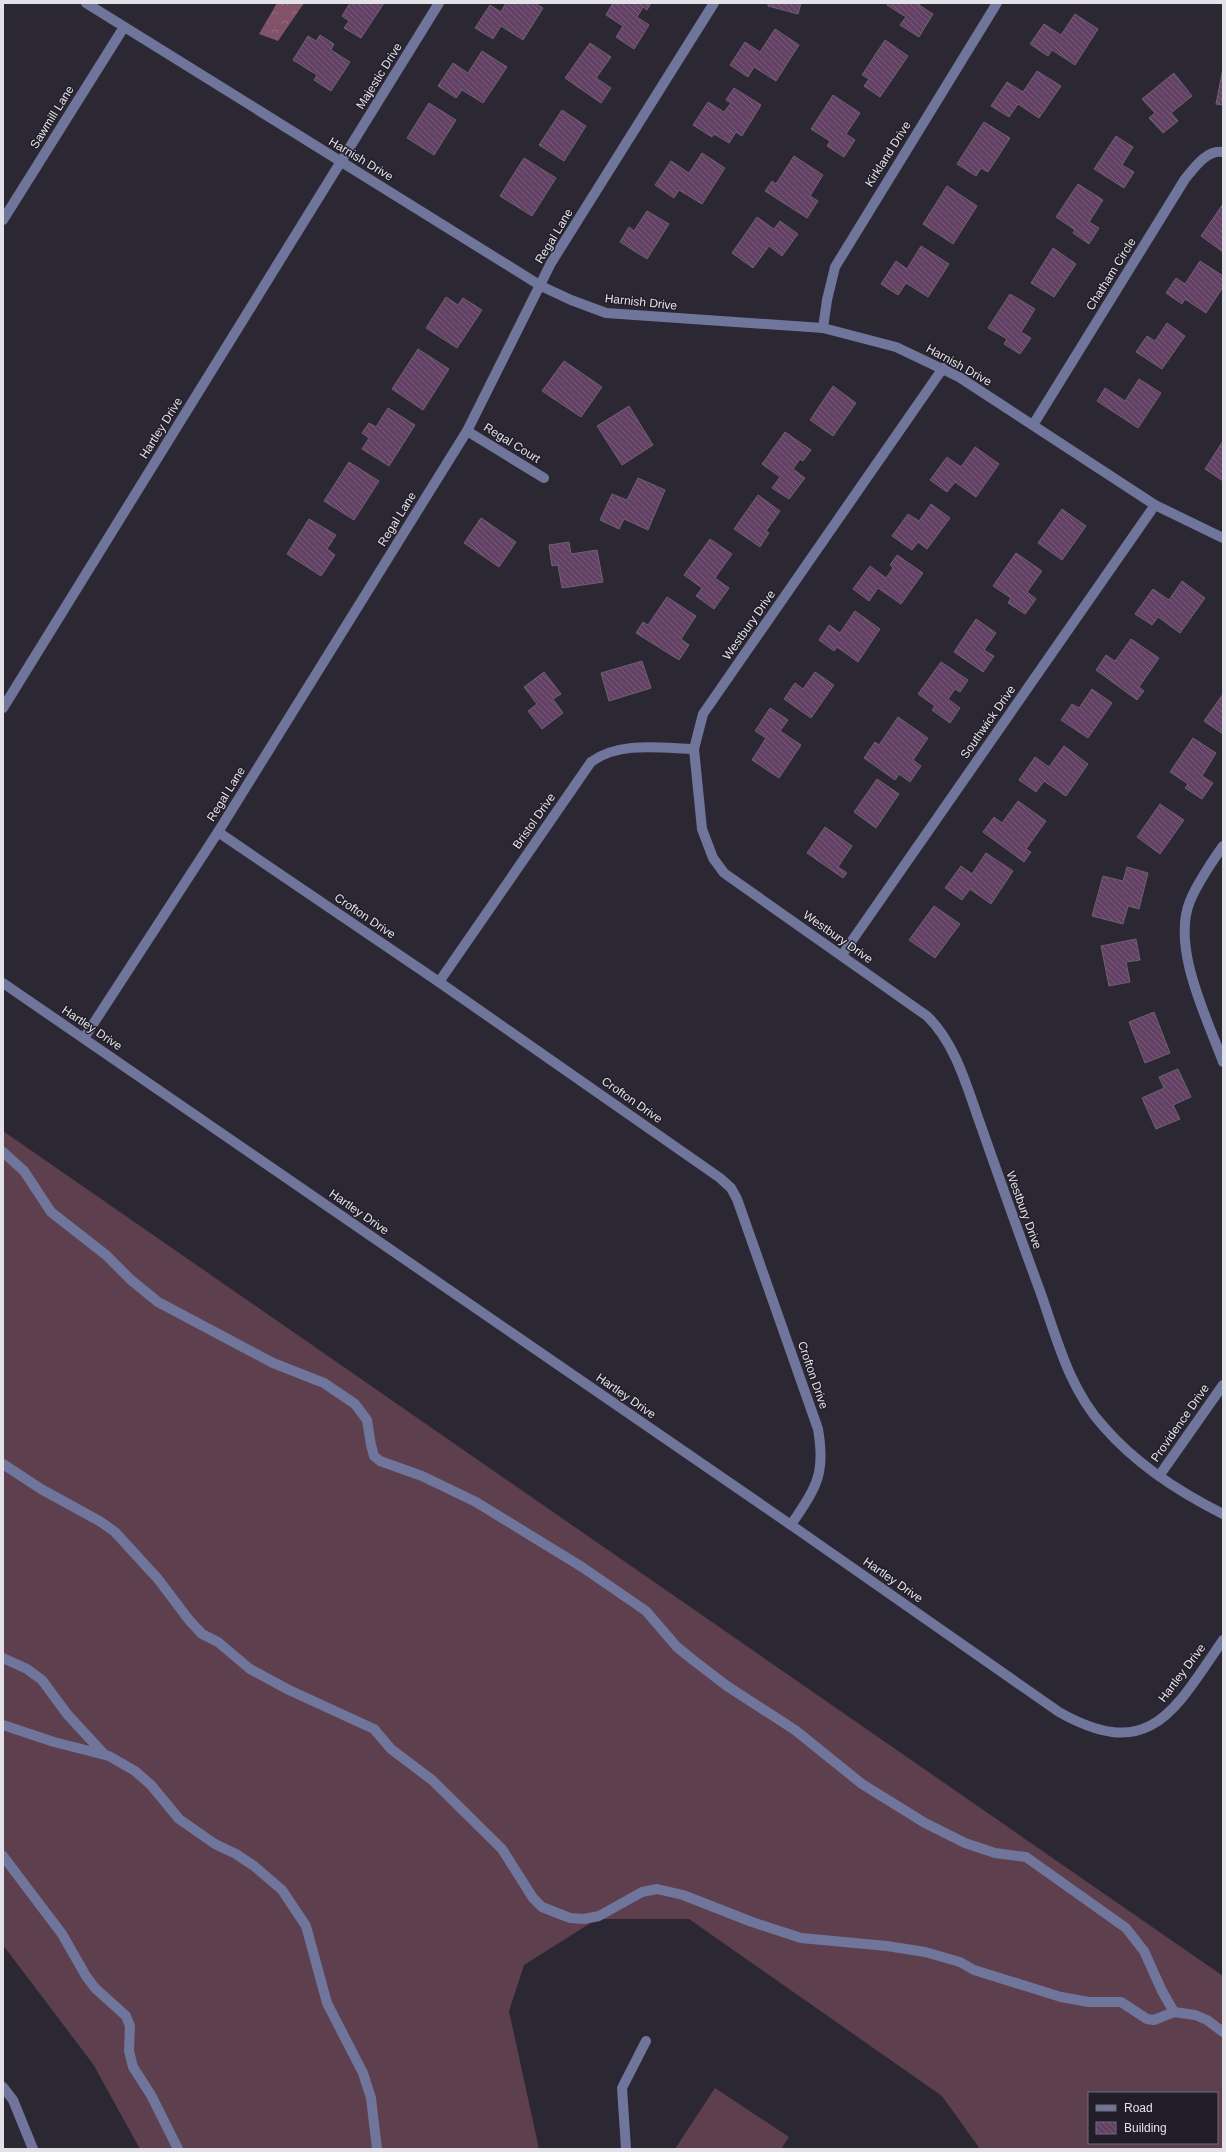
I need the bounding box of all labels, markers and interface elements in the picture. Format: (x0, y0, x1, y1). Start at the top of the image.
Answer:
street label: Majestic Drive (353, 40, 405, 112)
street label: Sawmill Lane (27, 83, 77, 151)
street label: Kirkland Drive (862, 118, 914, 189)
street label: Harnish Drive (326, 134, 396, 184)
street label: Regal Lane (532, 206, 576, 266)
street label: Chatham Circle (1083, 235, 1139, 313)
street label: Harnish Drive (604, 291, 678, 313)
street label: Harnish Drive (924, 341, 994, 389)
street label: Hartley Drive (137, 395, 185, 461)
street label: Regal Court (481, 420, 543, 466)
street label: Regal Lane (375, 489, 419, 549)
street label: Westbury Drive (720, 587, 778, 663)
street label: Southwick Drive (958, 682, 1019, 761)
street label: Regal Lane (204, 764, 248, 824)
street label: Bristol Drive (510, 790, 558, 852)
street label: Crofton Drive (332, 890, 398, 942)
street label: Westbury Drive (800, 908, 876, 966)
street label: Hartley Drive (59, 1003, 125, 1053)
street label: Crofton Drive (599, 1074, 665, 1126)
street label: Westbury Drive (1003, 1169, 1045, 1251)
street label: Hartley Drive (327, 1186, 392, 1238)
street label: Crofton Drive (795, 1339, 831, 1411)
street label: Hartley Drive (594, 1370, 659, 1422)
street label: Providence Drive (1148, 1381, 1212, 1464)
street label: Hartley Drive (861, 1554, 926, 1606)
street label: Hartley Drive (1156, 1641, 1209, 1705)
legend (1088, 2092, 1218, 2144)
text: Road (1124, 2101, 1153, 2115)
text: Building (1124, 2121, 1167, 2135)

